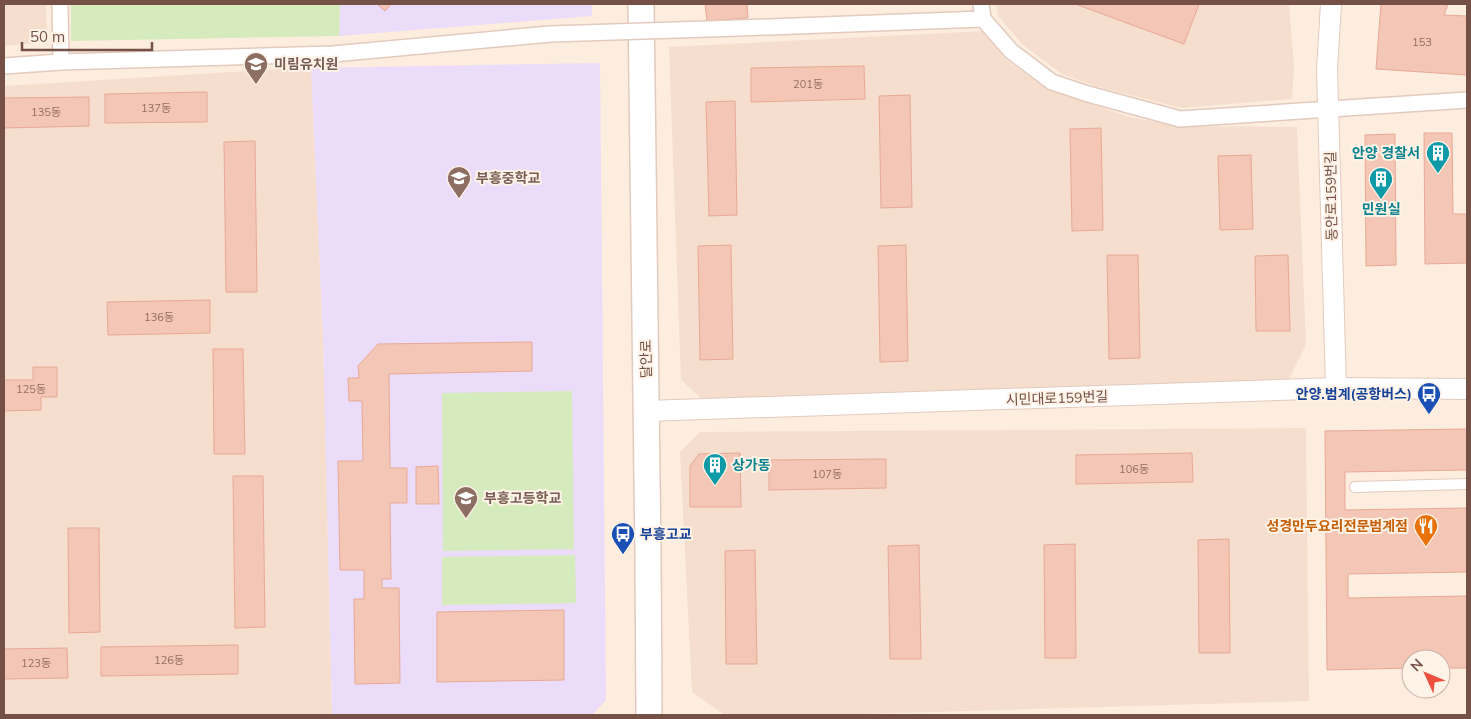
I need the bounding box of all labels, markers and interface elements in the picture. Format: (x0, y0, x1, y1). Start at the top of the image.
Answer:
scale bar (22, 20, 152, 52)
text: 50 m (30, 27, 65, 46)
house number: 153 (1412, 35, 1432, 49)
school or university icon: 미림유치원 (243, 51, 269, 85)
place label: 미림유치원 (274, 55, 338, 73)
house number: 201동 (793, 77, 823, 91)
house number: 137동 (141, 101, 171, 115)
house number: 135동 (31, 105, 61, 119)
building icon: 안양 경찰서 (1425, 140, 1451, 174)
place label: 안양 경찰서 (1352, 144, 1420, 162)
street label: 동안로159번길 (1321, 151, 1341, 241)
school or university icon: 부흥중학교 (446, 165, 472, 199)
building icon: 민원실 (1368, 166, 1394, 200)
place label: 부흥중학교 (476, 169, 541, 187)
place label: 민원실 (1362, 200, 1400, 218)
house number: 136동 (144, 310, 174, 324)
street label: 달안로 (637, 339, 655, 378)
bus stop icon: 안양.범계(공항버스) (1416, 381, 1442, 415)
house number: 125동 (16, 382, 46, 396)
place label: 안양.범계(공항버스) (1296, 385, 1412, 403)
street label: 시민대로159번길 (1005, 387, 1109, 409)
building icon: 상가동 (702, 452, 728, 486)
place label: 상가동 (732, 456, 771, 474)
house number: 106동 (1119, 462, 1149, 476)
house number: 107동 (812, 467, 842, 481)
school or university icon: 부흥고등학교 (453, 485, 479, 519)
place label: 부흥고등학교 (484, 489, 561, 507)
restaurant icon: 성경만두요리전문범계점 (1413, 513, 1439, 547)
place label: 성경만두요리전문범계점 (1266, 517, 1408, 535)
bus stop icon: 부흥고교 (610, 521, 636, 555)
place label: 부흥고교 (640, 525, 692, 543)
north arrow (1401, 649, 1451, 699)
house number: 126동 (154, 653, 184, 667)
text: N (1407, 655, 1427, 675)
house number: 123동 (21, 656, 51, 670)

